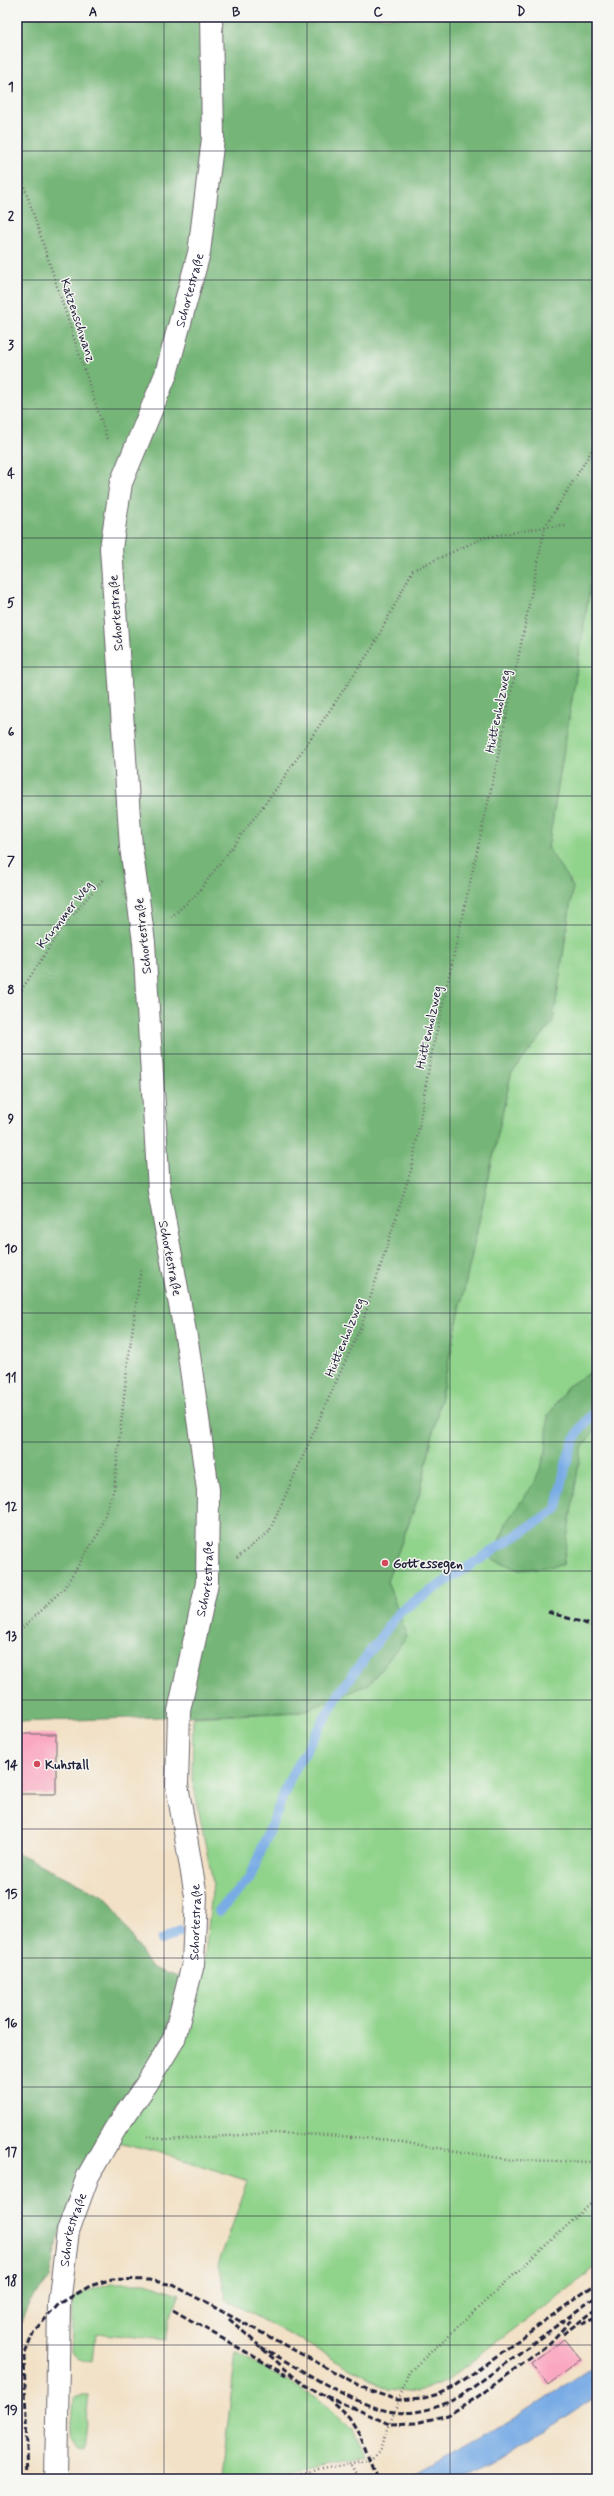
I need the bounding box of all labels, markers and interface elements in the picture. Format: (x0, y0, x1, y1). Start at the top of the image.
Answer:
text: A (89, 4, 97, 21)
text: B (232, 4, 241, 21)
text: C (373, 4, 383, 21)
text: D (517, 4, 526, 21)
text: 1 (8, 79, 14, 96)
text: 2 (8, 208, 15, 225)
street label: Schortestraße (172, 251, 209, 329)
street label: Katzenschwanz (56, 276, 99, 365)
text: 3 (8, 337, 14, 354)
text: 4 (7, 466, 15, 483)
street label: Schortestraße (105, 574, 128, 652)
text: 5 (7, 595, 15, 612)
street label: Hüttenholzweg (482, 668, 515, 754)
text: 6 (8, 724, 15, 741)
text: 7 (7, 853, 15, 870)
street label: Krummer Weg (33, 877, 97, 952)
street label: Schortestraße (131, 897, 156, 975)
text: 8 (7, 982, 15, 999)
street label: Hüttenholzweg (412, 984, 447, 1070)
text: 9 (8, 1111, 15, 1128)
street label: Schortestraße (154, 1219, 185, 1297)
text: 10 (4, 1241, 18, 1258)
street label: Hüttenholzweg (322, 1295, 369, 1380)
text: 11 (5, 1370, 17, 1387)
text: 12 (5, 1499, 17, 1516)
street label: Schortestraße (193, 1541, 217, 1619)
place label: Gottessegen (393, 1556, 463, 1575)
marker: Gottessegen (380, 1558, 390, 1568)
text: 13 (5, 1628, 17, 1645)
text: 14 (4, 1757, 18, 1774)
place label: Kuhstall (45, 1757, 90, 1774)
marker: Kuhstall (32, 1759, 42, 1769)
street label: Schortestraße (186, 1883, 206, 1961)
text: 15 (5, 1886, 17, 1903)
text: 16 (4, 2015, 18, 2032)
text: 17 (5, 2144, 18, 2161)
street label: Schortestraße (57, 2190, 91, 2268)
text: 18 (5, 2273, 17, 2290)
text: 19 (4, 2402, 18, 2419)

